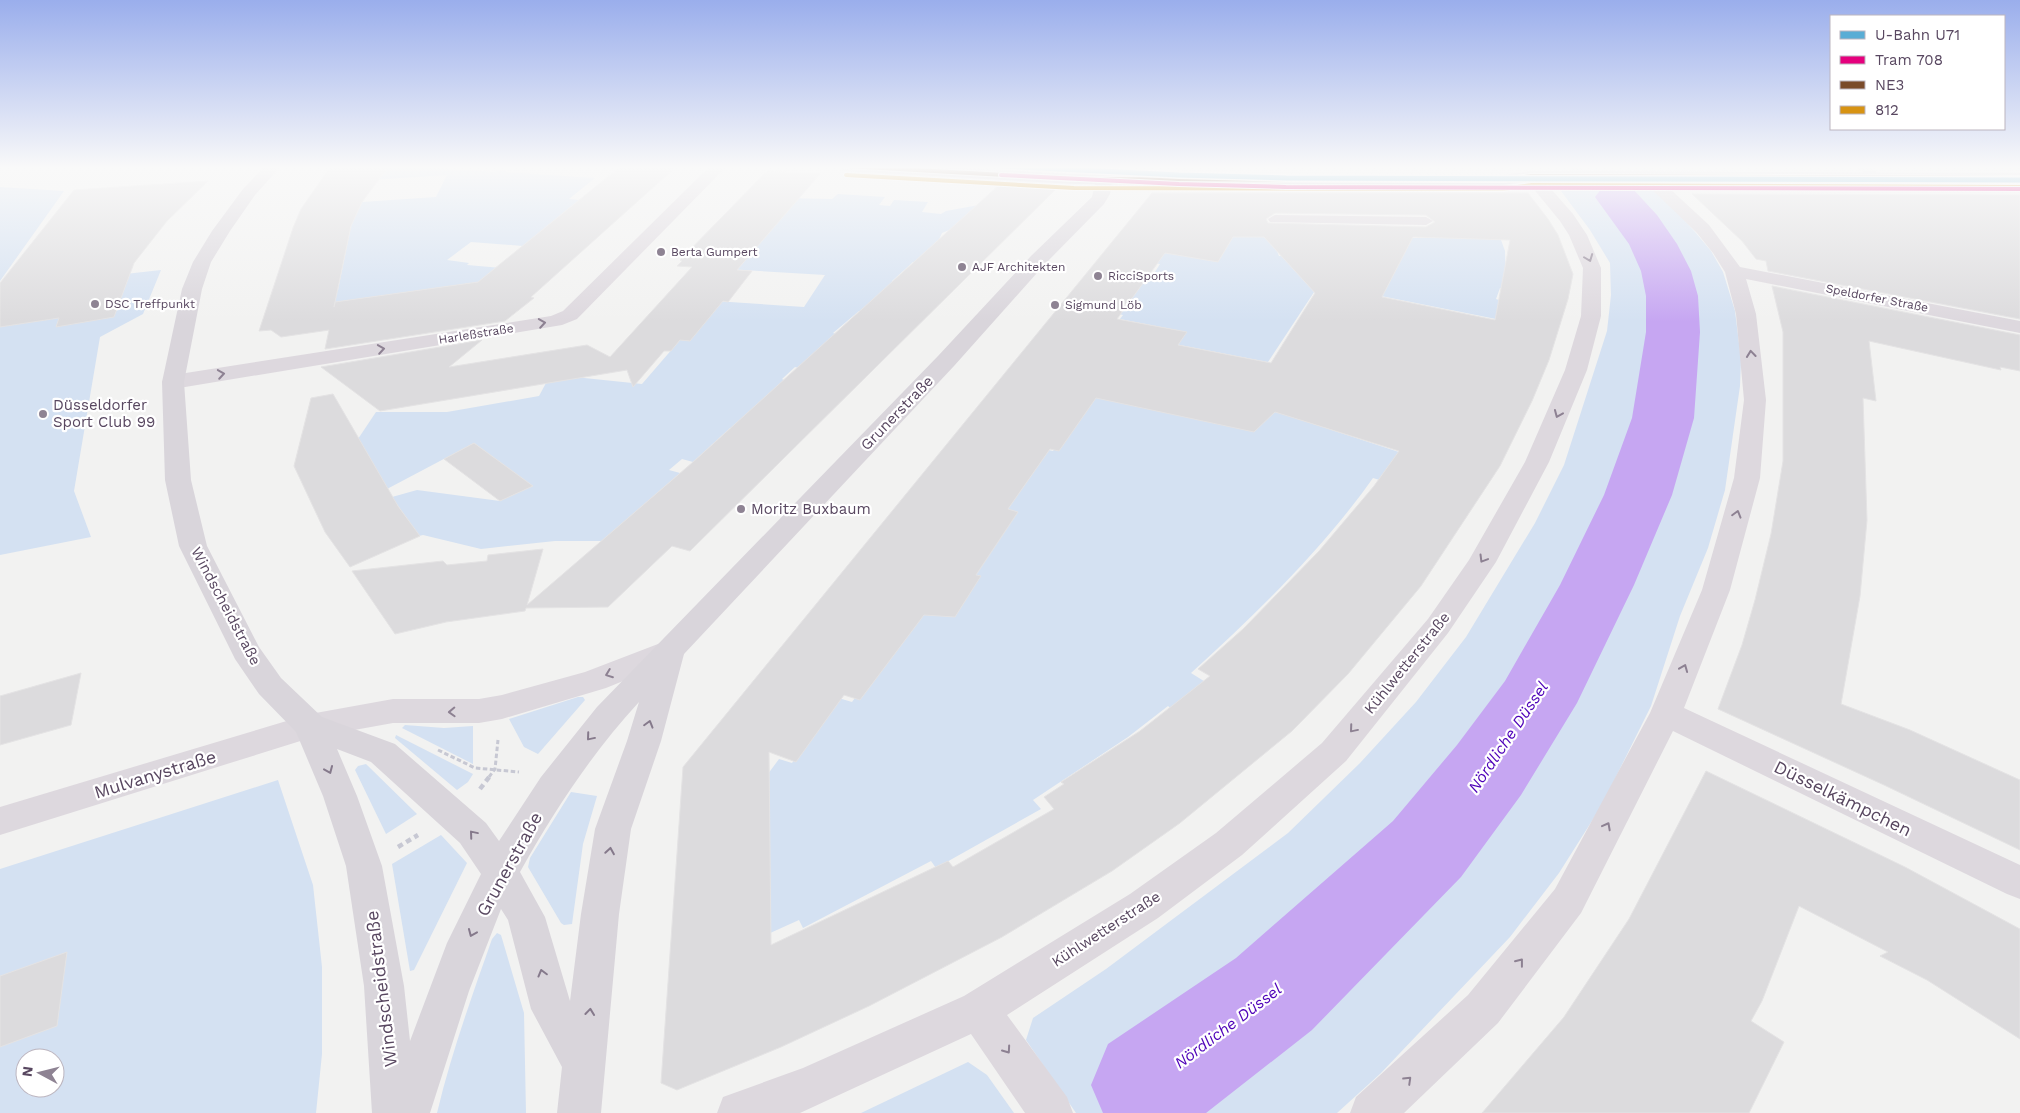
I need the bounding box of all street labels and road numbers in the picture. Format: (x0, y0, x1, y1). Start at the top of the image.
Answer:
street label: Speldorfer Straße (1825, 281, 1930, 315)
street label: Harleßstraße (438, 321, 515, 347)
street label: Grunerstraße (857, 372, 937, 454)
street label: Windscheidstraße (187, 544, 265, 668)
street label: Kühlwetterstraße (1360, 609, 1454, 717)
street label: Mulvanystraße (91, 745, 219, 803)
street label: Düsselkämpchen (1771, 756, 1915, 840)
street label: Grunerstraße (472, 808, 546, 920)
street label: Kühlwetterstraße (1048, 887, 1164, 971)
street label: Windscheidstraße (361, 910, 401, 1068)

